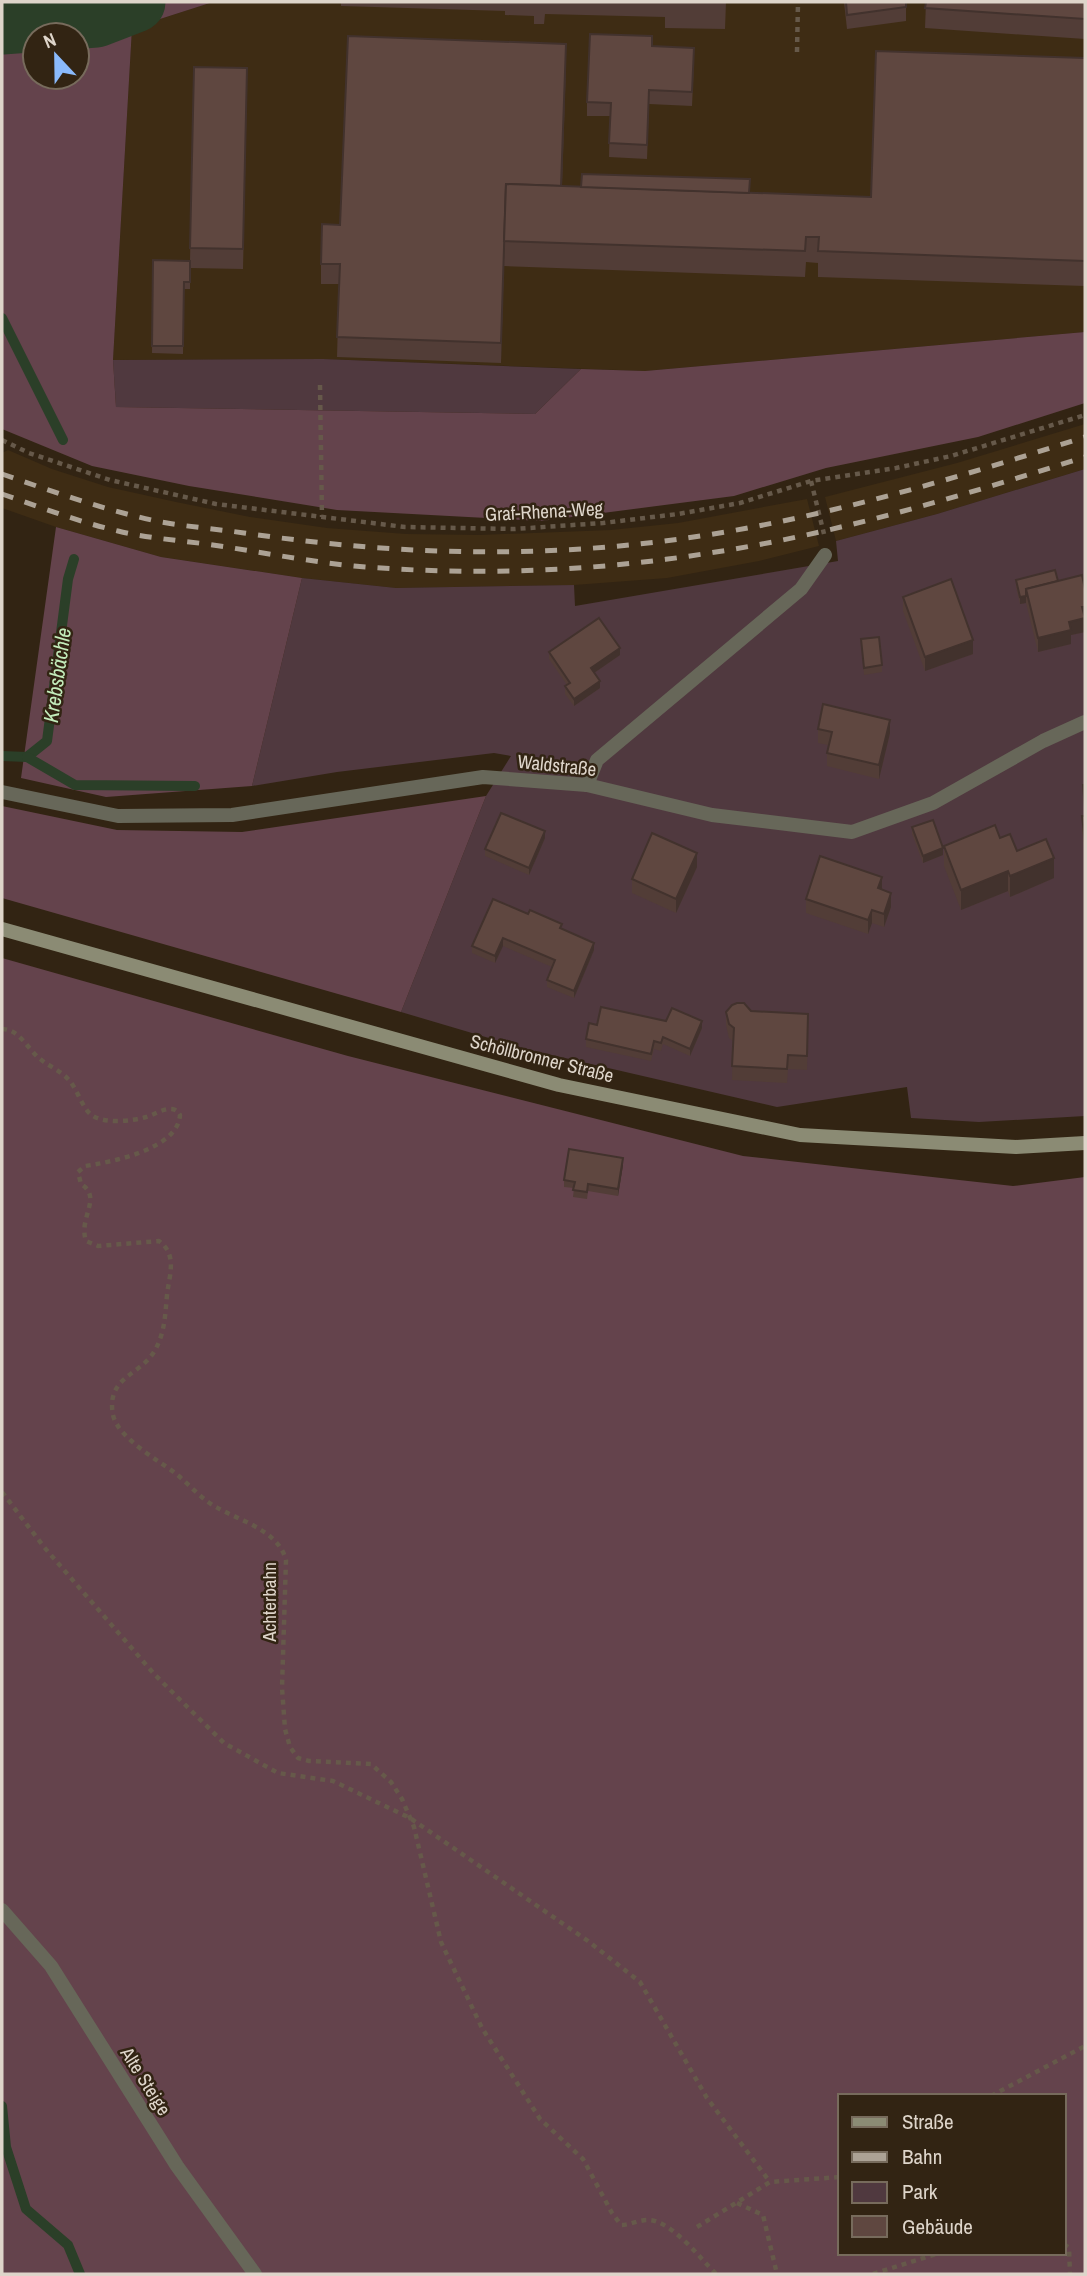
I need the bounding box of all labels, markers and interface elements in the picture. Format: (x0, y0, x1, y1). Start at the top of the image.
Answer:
north arrow (21, 21, 91, 91)
text: N (40, 26, 60, 54)
street label: Graf-Rhena-Weg (484, 495, 604, 527)
water label: Krebsbächle (36, 626, 78, 724)
street label: Waldstraße (516, 748, 598, 782)
street label: Schöllbronner Straße (467, 1028, 617, 1088)
street label: Achterbahn (256, 1562, 282, 1643)
street label: Alte Steige (114, 2041, 177, 2120)
legend (838, 2094, 1066, 2255)
text: Straße (902, 2107, 954, 2136)
text: Bahn (902, 2142, 942, 2171)
text: Park (902, 2177, 938, 2206)
text: Gebäude (902, 2212, 973, 2241)

